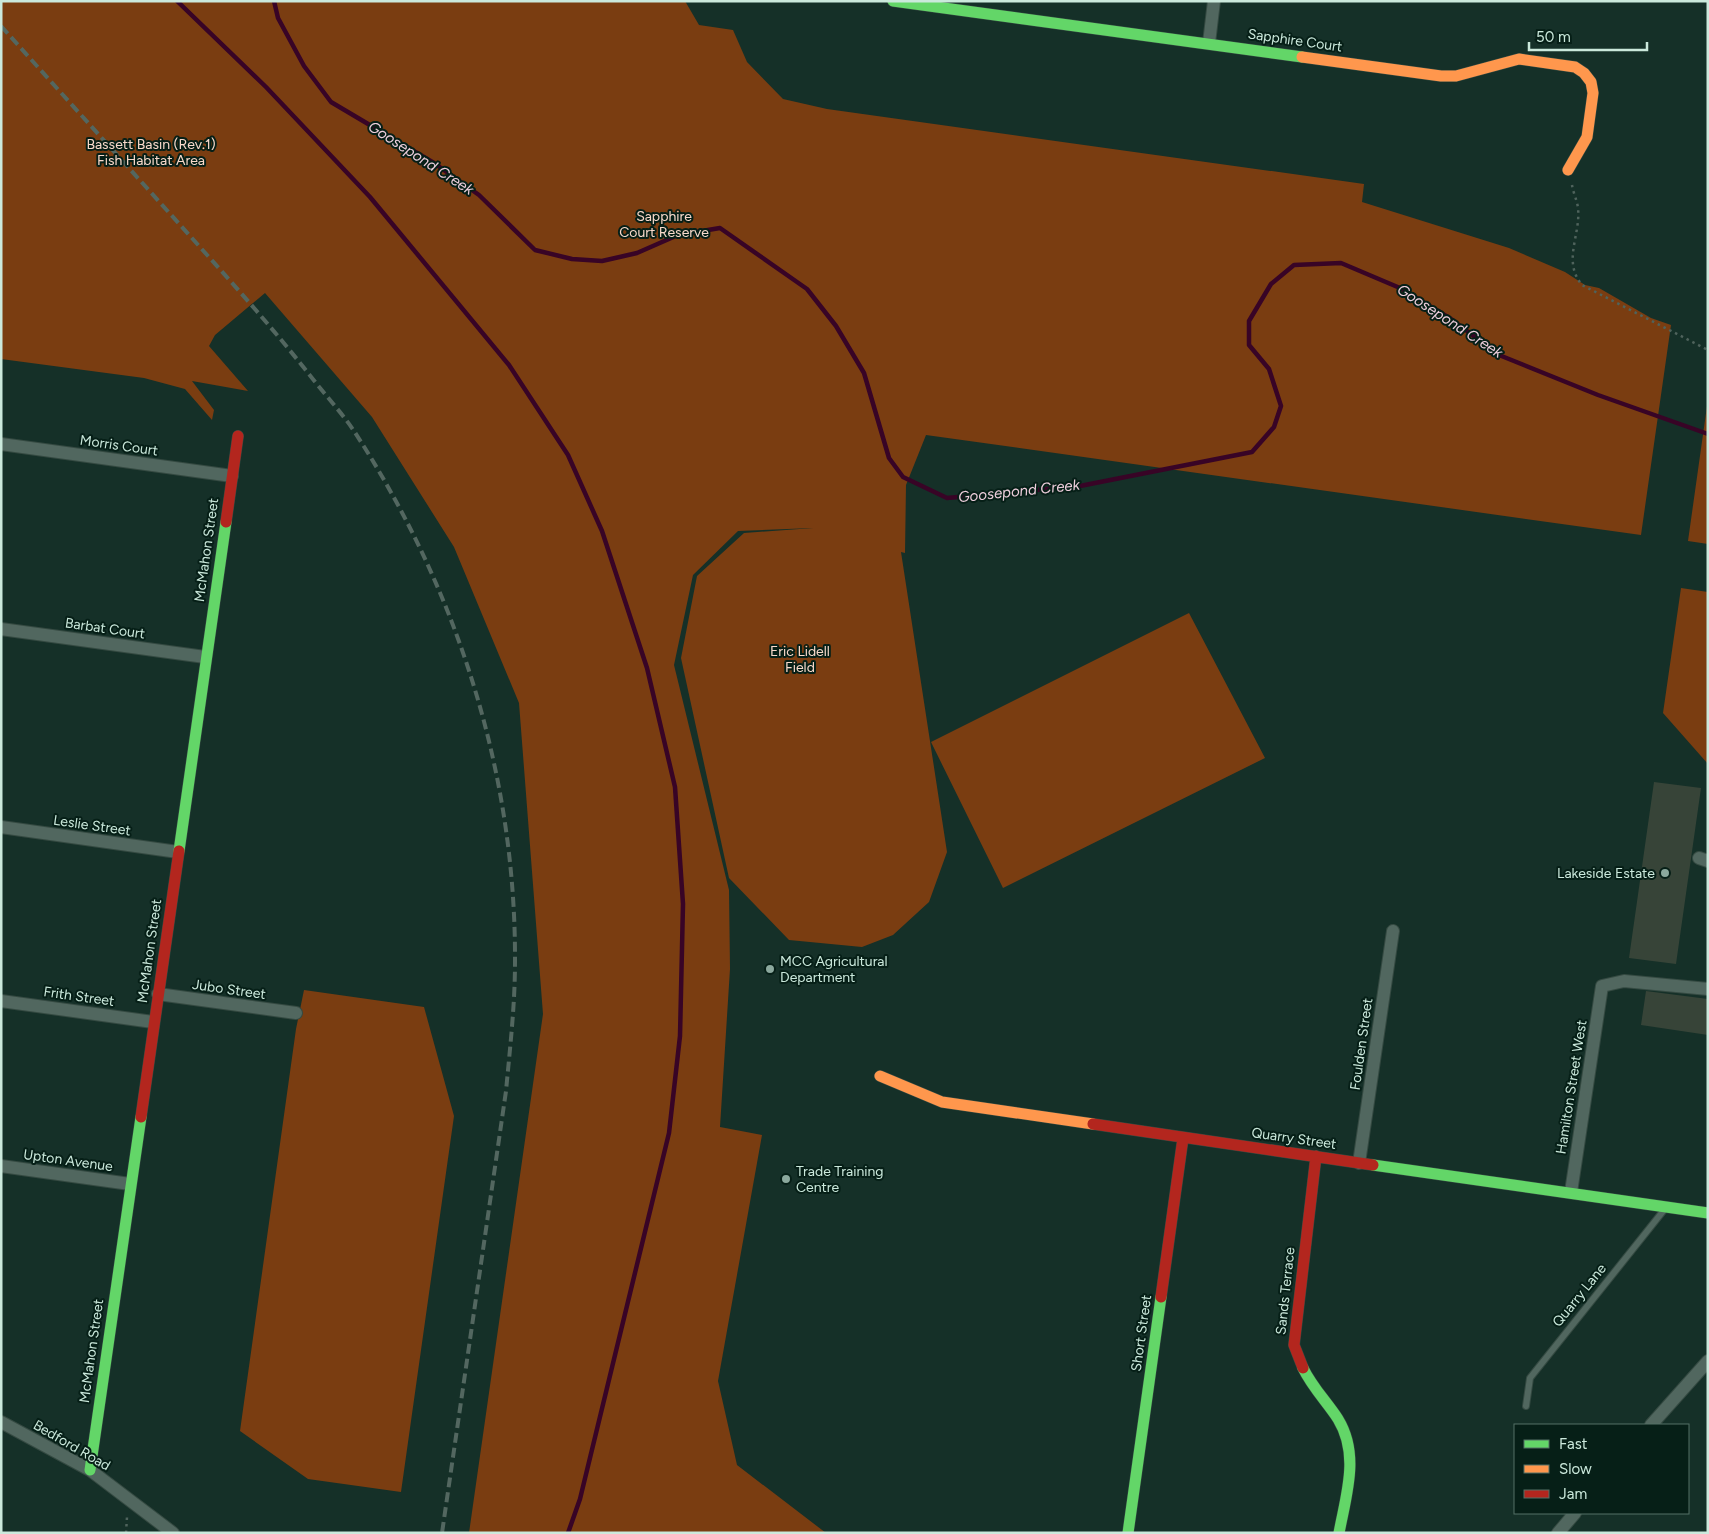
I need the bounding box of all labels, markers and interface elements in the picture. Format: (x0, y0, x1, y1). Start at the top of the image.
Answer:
scale bar (1529, 20, 1646, 52)
street label: Sapphire Court (1247, 25, 1343, 56)
text: 50 m (1536, 28, 1571, 46)
water label: Goosepond Creek (365, 117, 478, 199)
park label: Bassett Basin (Rev.1) Fish Habitat Area (86, 136, 216, 169)
park label: Sapphire Court Reserve (619, 208, 709, 241)
water label: Goosepond Creek (1394, 280, 1507, 362)
street label: Morris Court (79, 432, 159, 459)
water label: Goosepond Creek (957, 476, 1081, 506)
street label: McMahon Street (191, 497, 222, 603)
street label: Barbat Court (64, 614, 146, 643)
park label: Eric Lidell Field (770, 643, 830, 676)
street label: Leslie Street (52, 812, 132, 839)
place label: Lakeside Estate (1557, 865, 1655, 882)
marker: Lakeside Estate (1659, 867, 1671, 879)
street label: McMahon Street (134, 898, 165, 1004)
place label: MCC Agricultural Department (780, 953, 888, 986)
marker: MCC Agricultural Department (764, 963, 776, 975)
street label: Jubo Street (191, 976, 267, 1003)
street label: Frith Street (42, 983, 115, 1010)
street label: Foulden Street (1347, 997, 1376, 1091)
street label: Hamilton Street West (1552, 1019, 1590, 1155)
street label: Quarry Street (1250, 1124, 1337, 1153)
street label: Upton Avenue (22, 1146, 114, 1175)
place label: Trade Training Centre (796, 1163, 884, 1196)
marker: Trade Training Centre (780, 1173, 792, 1185)
street label: Sands Terrace (1272, 1246, 1299, 1336)
street label: Quarry Lane (1549, 1260, 1610, 1330)
street label: Short Street (1128, 1294, 1155, 1372)
street label: McMahon Street (76, 1298, 107, 1404)
street label: Bedford Road (30, 1417, 113, 1474)
legend (1514, 1424, 1689, 1514)
text: Fast (1559, 1435, 1588, 1453)
text: Slow (1559, 1460, 1592, 1478)
text: Jam (1559, 1485, 1587, 1503)

